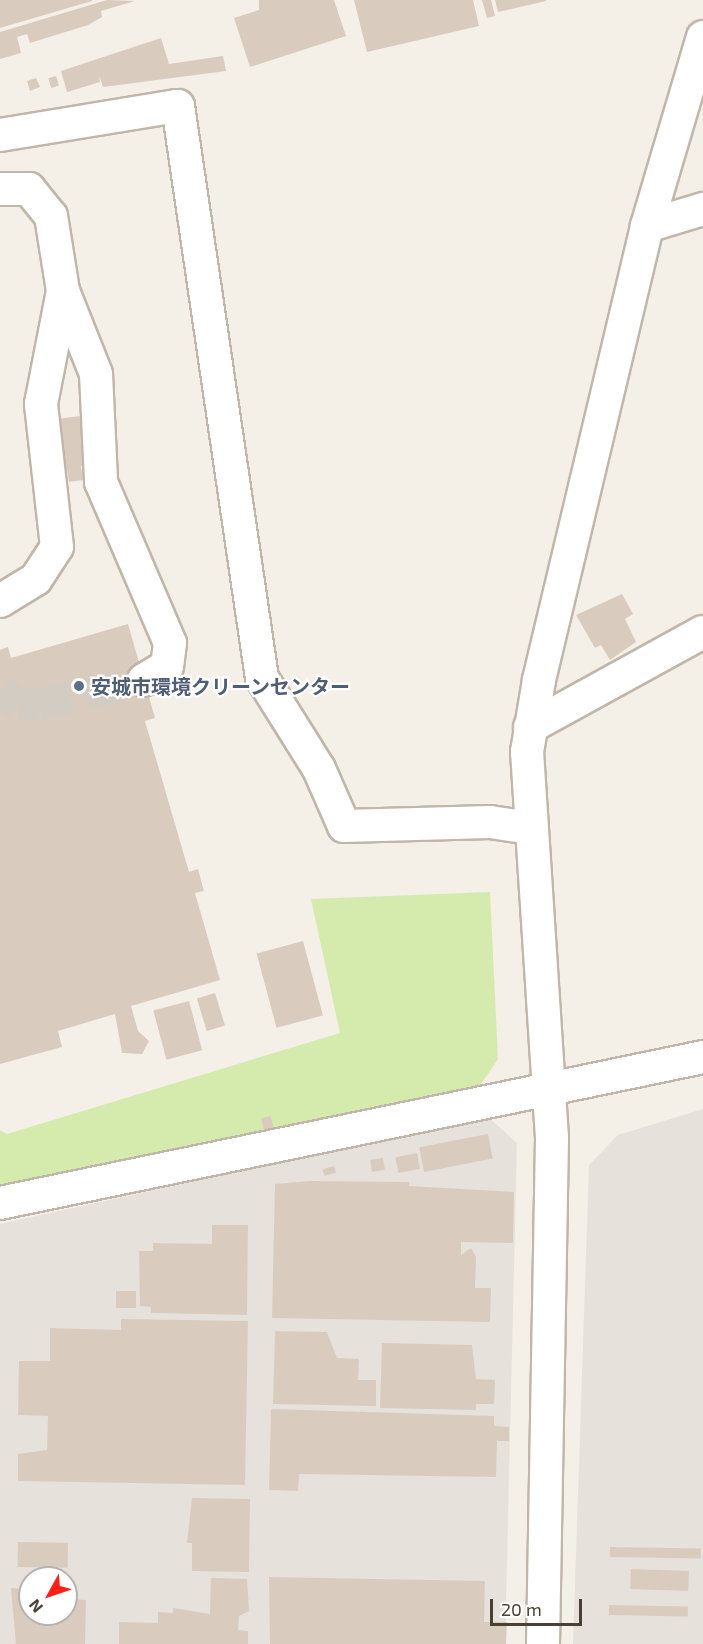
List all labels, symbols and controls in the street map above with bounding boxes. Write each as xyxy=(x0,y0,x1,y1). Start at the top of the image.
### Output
place label: 安城市環境クリーンセンター xyxy=(91,674,351,698)
marker: 安城市環境クリーンセンター xyxy=(72,679,86,693)
north arrow xyxy=(18,1566,78,1626)
scale bar xyxy=(493,1587,584,1625)
text: N xyxy=(24,1596,46,1617)
text: 20 m xyxy=(501,1598,542,1620)

